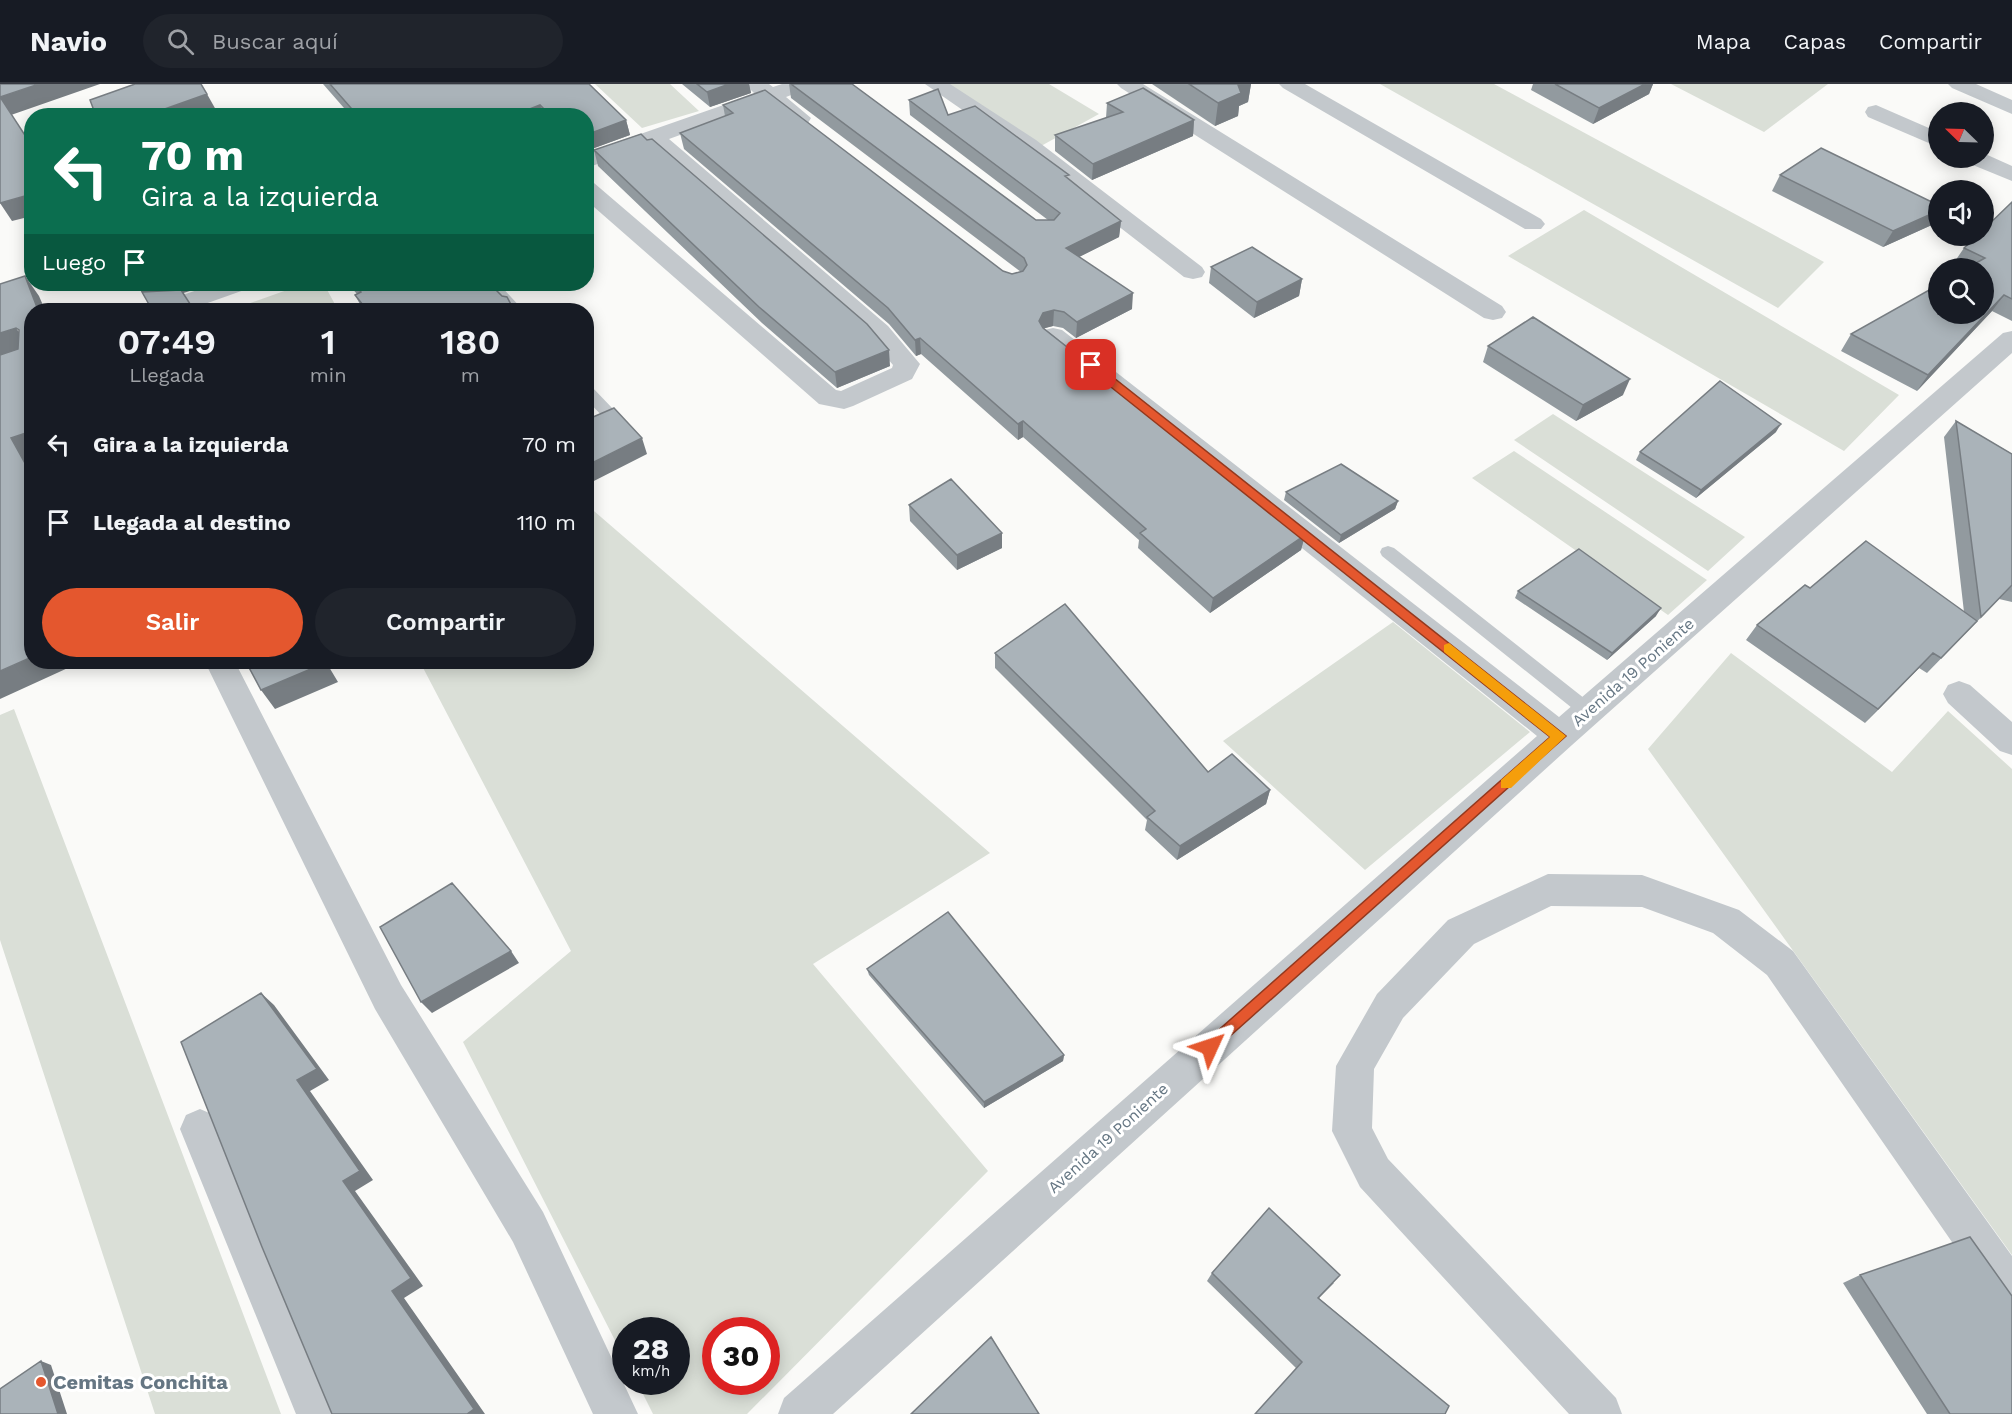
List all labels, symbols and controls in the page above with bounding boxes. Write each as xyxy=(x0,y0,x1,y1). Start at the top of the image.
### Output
search box xyxy=(143,14,563,68)
text: Navio xyxy=(30,25,107,58)
icon: search xyxy=(164,25,197,58)
text: Buscar aquí xyxy=(212,29,338,54)
text: Mapa xyxy=(1696,29,1751,54)
text: Capas xyxy=(1784,29,1846,54)
text: Compartir xyxy=(1879,29,1982,54)
north arrow xyxy=(1928,102,1994,168)
map controls xyxy=(1928,102,1994,324)
text: 70 m xyxy=(141,131,244,180)
icon: left xyxy=(42,132,120,210)
button: sound xyxy=(1928,180,1994,246)
text: Gira a la izquierda xyxy=(141,181,379,213)
icon: arrive xyxy=(118,246,151,279)
text: Luego xyxy=(42,250,106,275)
button: search xyxy=(1928,258,1994,324)
text: 07:49 xyxy=(118,321,216,363)
text: 1 xyxy=(321,321,336,363)
text: 180 xyxy=(440,321,500,363)
pin xyxy=(1065,339,1116,390)
icon: arrive xyxy=(1074,348,1107,381)
text: Llegada xyxy=(129,363,205,387)
text: min xyxy=(310,363,347,387)
text: m xyxy=(461,363,480,387)
icon: left xyxy=(42,428,75,461)
text: Gira a la izquierda xyxy=(93,432,289,457)
text: 70 m xyxy=(522,432,576,457)
icon: arrive xyxy=(42,506,75,539)
text: Llegada al destino xyxy=(93,510,291,535)
text: 110 m xyxy=(517,510,576,535)
button: Salir xyxy=(42,588,303,657)
button: Compartir xyxy=(315,588,576,657)
street label: Avenida 19 Poniente xyxy=(1568,614,1698,730)
position arrow xyxy=(1178,1015,1242,1079)
street label: Avenida 19 Poniente xyxy=(1044,1079,1172,1197)
speed limit sign: 30 xyxy=(702,1317,780,1395)
text: 28 xyxy=(633,1331,669,1366)
text: km/h xyxy=(632,1362,670,1380)
place label: Cemitas Conchita xyxy=(53,1370,228,1394)
marker: Cemitas Conchita xyxy=(34,1375,48,1389)

